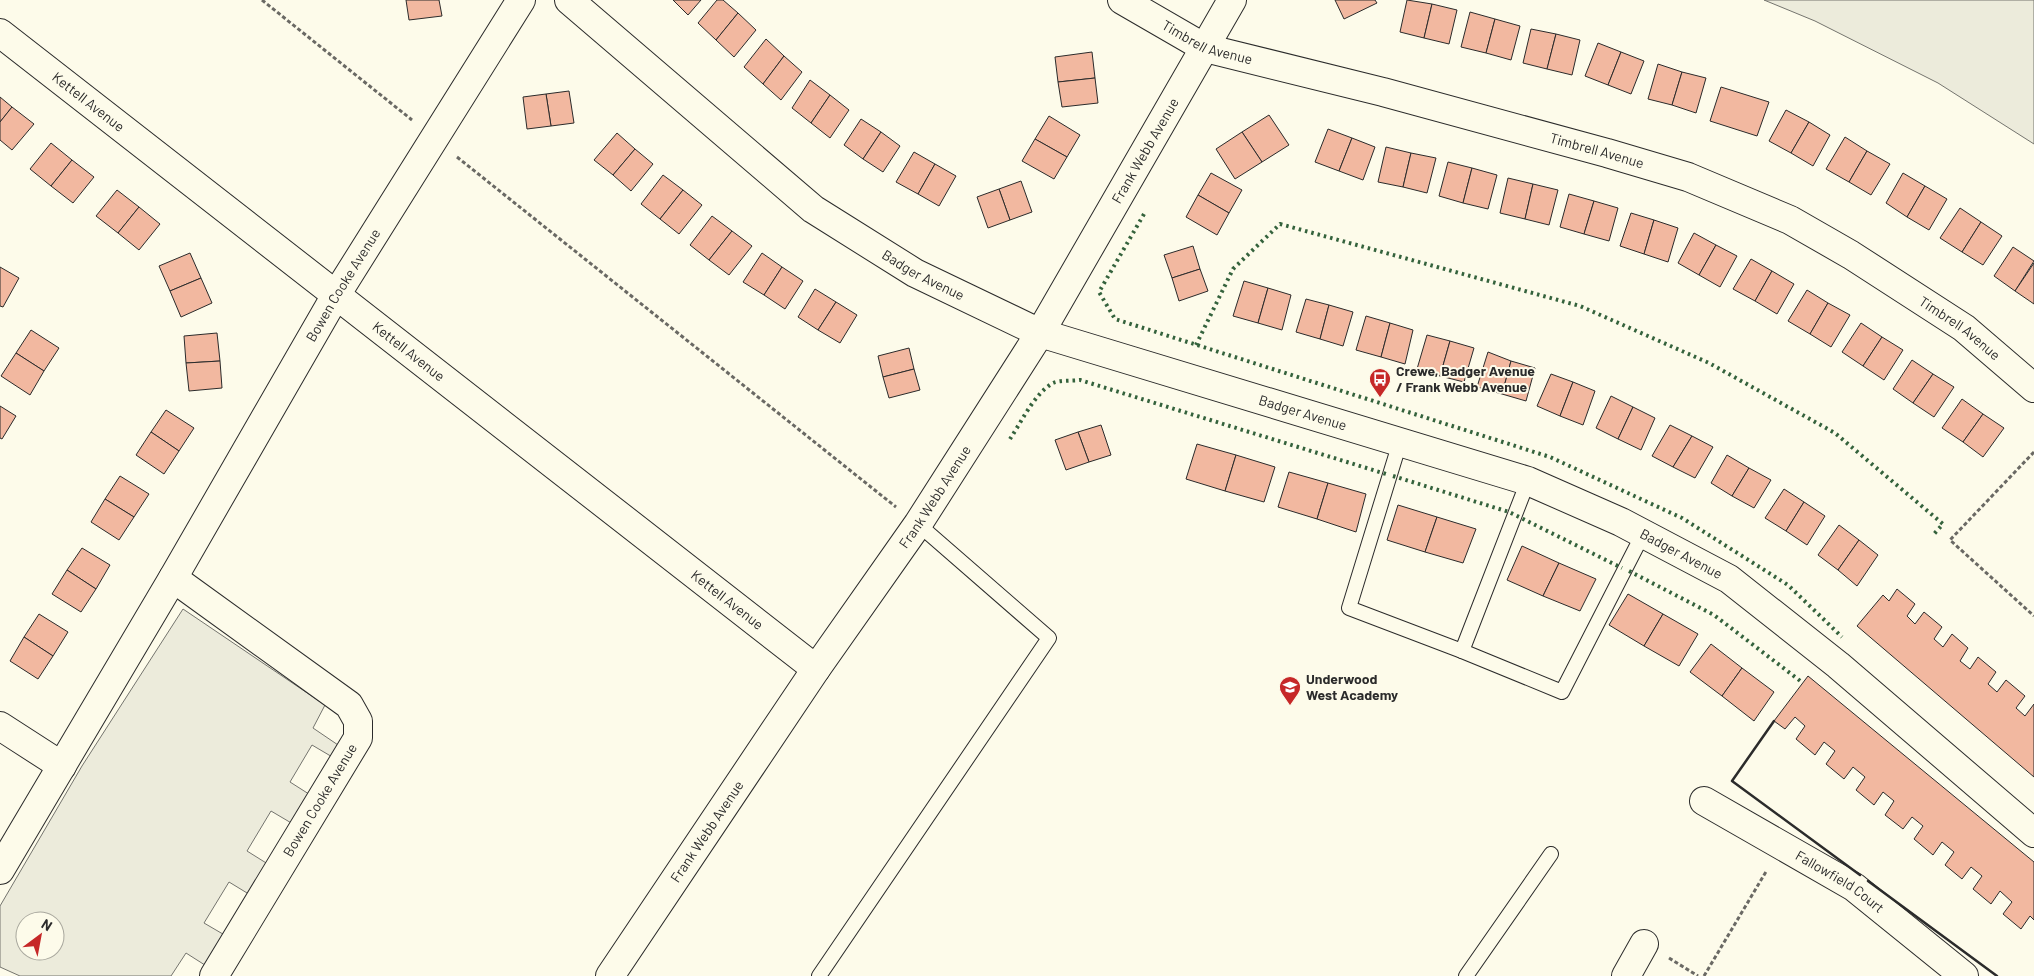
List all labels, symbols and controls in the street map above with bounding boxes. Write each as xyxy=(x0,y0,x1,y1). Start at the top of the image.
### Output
street label: Timbrell Avenue xyxy=(1159,16,1254,67)
street label: Kettell Avenue xyxy=(49,68,128,135)
street label: Frank Webb Avenue xyxy=(1108,95,1182,206)
street label: Timbrell Avenue xyxy=(1548,129,1646,171)
street label: Bowen Cooke Avenue xyxy=(302,225,383,345)
street label: Badger Avenue xyxy=(879,246,967,303)
street label: Timbrell Avenue xyxy=(1916,292,2004,363)
street label: Kettell Avenue xyxy=(369,318,448,384)
place label: Crewe, Badger Avenue / Frank Webb Avenue xyxy=(1396,362,1535,395)
bus stop icon: Crewe, Badger Avenue / Frank Webb Avenue xyxy=(1368,367,1392,398)
street label: Badger Avenue xyxy=(1257,391,1349,434)
street label: Frank Webb Avenue xyxy=(895,442,974,551)
street label: Badger Avenue xyxy=(1637,525,1726,582)
street label: Kettell Avenue xyxy=(688,566,767,633)
place label: Underwood West Academy xyxy=(1306,670,1398,703)
school or university icon: Underwood West Academy xyxy=(1278,675,1302,706)
street label: Bowen Cooke Avenue xyxy=(279,740,360,859)
street label: Frank Webb Avenue xyxy=(666,777,747,885)
street label: Fallowfield Court xyxy=(1793,846,1888,916)
north arrow xyxy=(15,911,65,961)
text: N xyxy=(39,915,56,934)

